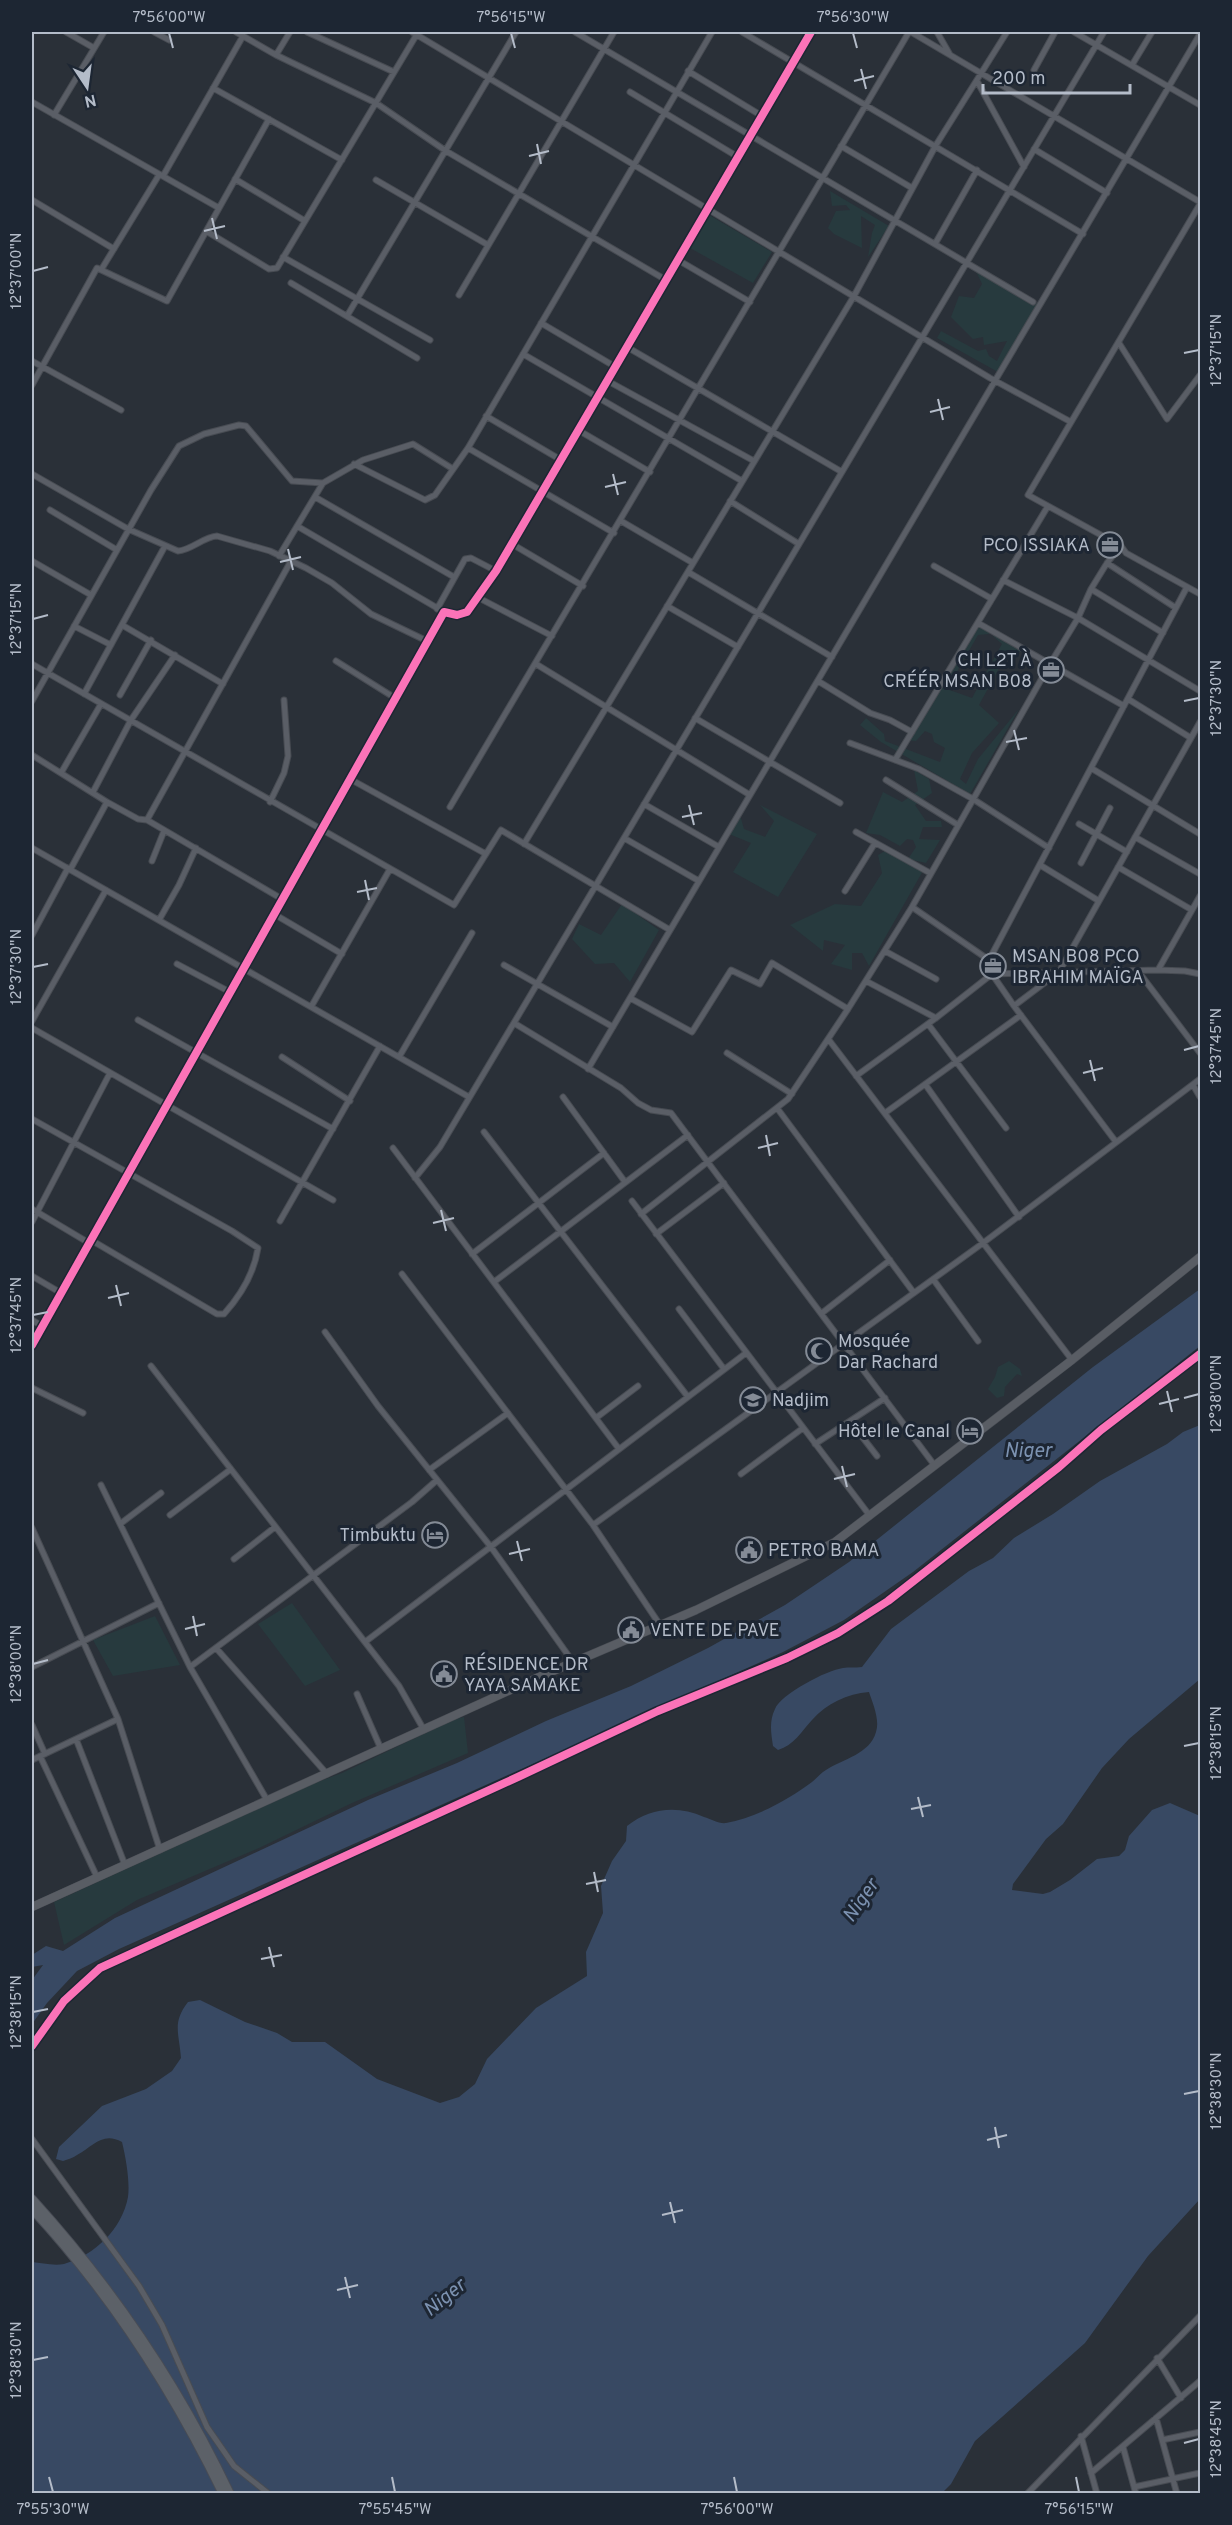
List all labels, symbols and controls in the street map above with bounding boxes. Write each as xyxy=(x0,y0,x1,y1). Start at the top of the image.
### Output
text: 7°56'00"W xyxy=(132,9,206,28)
text: 7°56'15"W xyxy=(477,9,546,28)
text: 7°56'30"W xyxy=(817,9,889,28)
north arrow xyxy=(57,57,117,117)
scale bar xyxy=(983,57,1130,95)
text: 200 m xyxy=(992,68,1045,91)
text: N xyxy=(82,89,98,111)
text: 12°37'00"N xyxy=(8,233,27,309)
text: 12°37'15"N xyxy=(1208,314,1227,386)
office icon: PCO ISSIAKA xyxy=(1095,530,1125,560)
place label: PCO ISSIAKA xyxy=(983,535,1090,558)
text: 12°37'15"N xyxy=(8,583,27,655)
place label: CH L2T À CRÉÉR MSAN B08 xyxy=(883,648,1032,694)
office icon: CH L2T À CRÉÉR MSAN B08 xyxy=(1036,655,1066,685)
text: 12°37'30"N xyxy=(1208,660,1227,736)
text: 12°37'30"N xyxy=(8,929,27,1005)
place label: MSAN B08 PCO IBRAHIM MAÏGA xyxy=(1012,946,1144,990)
office icon: MSAN B08 PCO IBRAHIM MAÏGA xyxy=(978,951,1008,981)
text: 12°37'45"N xyxy=(1208,1008,1227,1084)
text: 12°37'45"N xyxy=(8,1277,27,1353)
place label: Mosquée Dar Rachard xyxy=(838,1331,938,1375)
mosque icon: Mosquée Dar Rachard xyxy=(804,1336,834,1366)
text: 12°38'00"N xyxy=(1208,1355,1227,1433)
school or university icon: Nadjim xyxy=(738,1385,768,1415)
place label: Nadjim xyxy=(772,1390,829,1413)
hotel icon: Hôtel le Canal xyxy=(955,1416,985,1446)
place label: Hôtel le Canal xyxy=(838,1421,950,1444)
water label: Niger xyxy=(1004,1439,1053,1465)
hotel icon: Timbuktu xyxy=(420,1520,450,1550)
place label: Timbuktu xyxy=(340,1525,416,1548)
public building icon: PETRO BAMA xyxy=(734,1535,764,1565)
place label: PETRO BAMA xyxy=(768,1540,879,1563)
public building icon: VENTE DE PAVE xyxy=(616,1615,646,1645)
place label: VENTE DE PAVE xyxy=(650,1620,780,1643)
text: 12°38'00"N xyxy=(8,1625,27,1703)
place label: RÉSIDENCE DR YAYA SAMAKE xyxy=(464,1652,589,1698)
public building icon: RÉSIDENCE DR YAYA SAMAKE xyxy=(429,1659,459,1689)
text: 12°38'15"N xyxy=(1208,1706,1227,1780)
water label: Niger xyxy=(837,1873,887,1928)
text: 12°38'15"N xyxy=(8,1975,27,2049)
text: 12°38'30"N xyxy=(1208,2052,1227,2130)
water label: Niger xyxy=(419,2273,473,2324)
text: 12°38'30"N xyxy=(8,2321,27,2399)
text: 12°38'45"N xyxy=(1208,2400,1227,2478)
text: 7°55'30"W xyxy=(17,2501,89,2520)
text: 7°55'45"W xyxy=(358,2501,432,2520)
text: 7°56'00"W xyxy=(700,2501,774,2520)
text: 7°56'15"W xyxy=(1045,2501,1114,2520)

